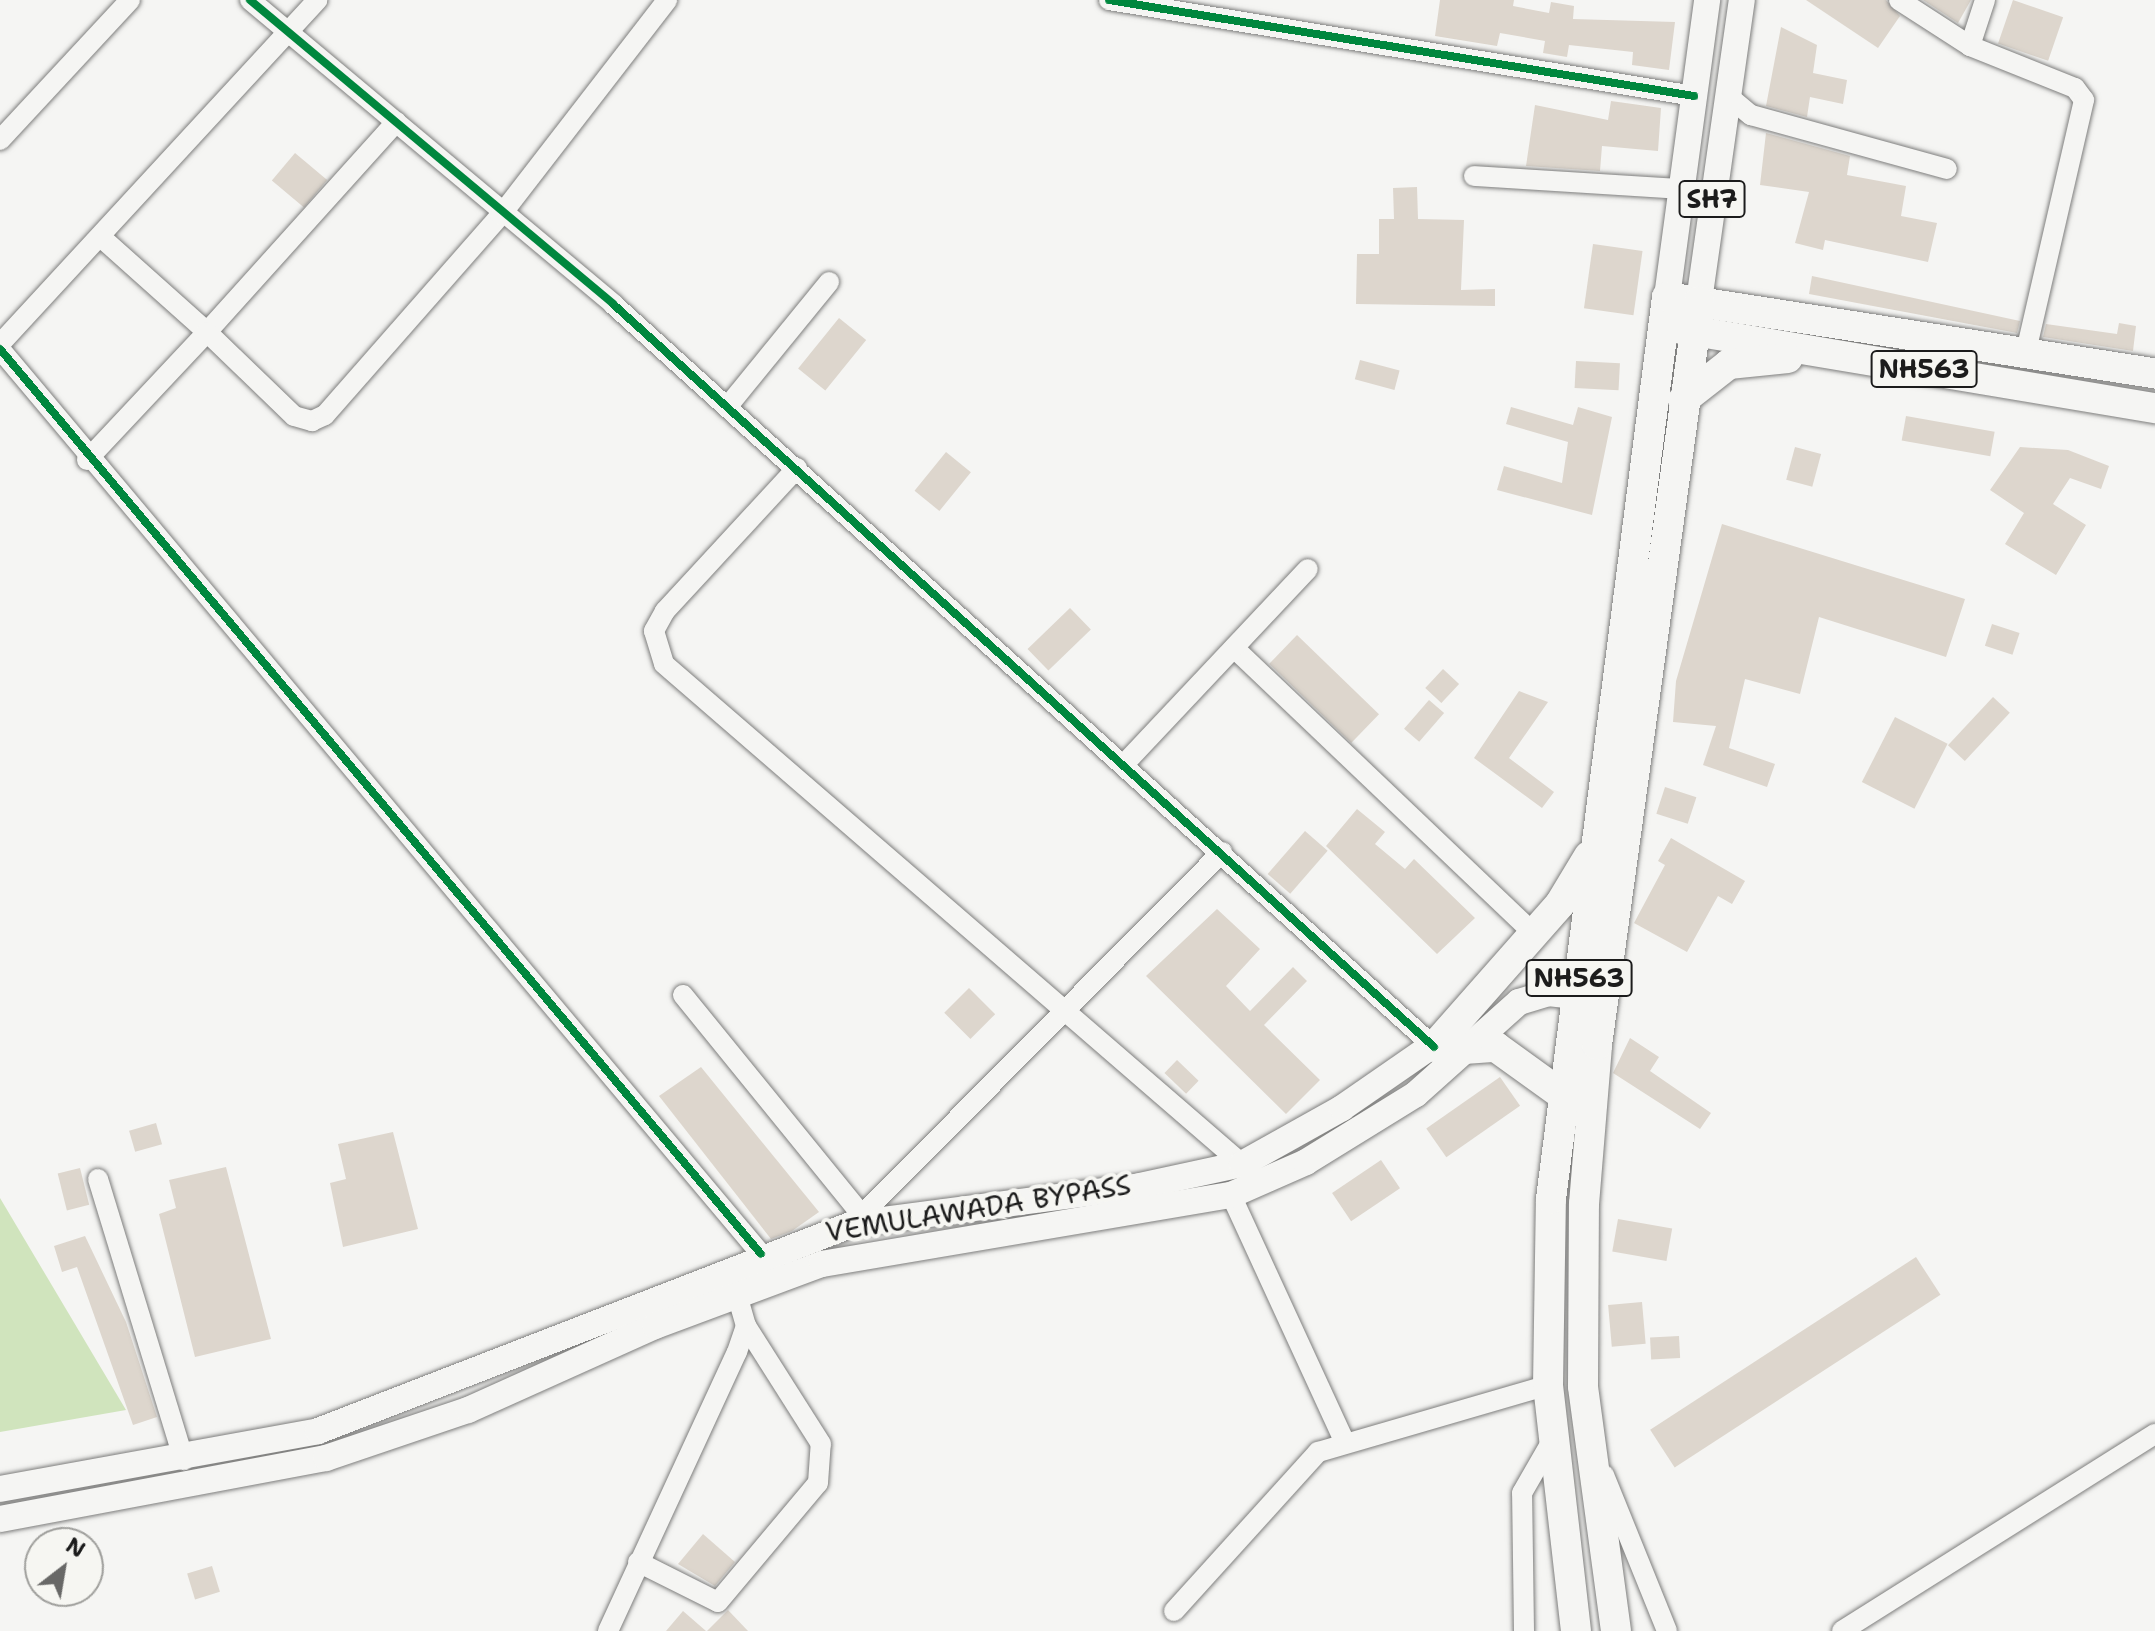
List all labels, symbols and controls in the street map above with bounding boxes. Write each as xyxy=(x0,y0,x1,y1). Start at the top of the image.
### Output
road number: SH7 xyxy=(1678,177,1746,221)
road number: NH563 xyxy=(1870,347,1978,391)
road number: NH563 xyxy=(1525,956,1633,1000)
street label: VEMULAWADA BYPASS xyxy=(823,1167,1133,1249)
north arrow xyxy=(24,1527,104,1607)
text: N xyxy=(61,1531,91,1565)

